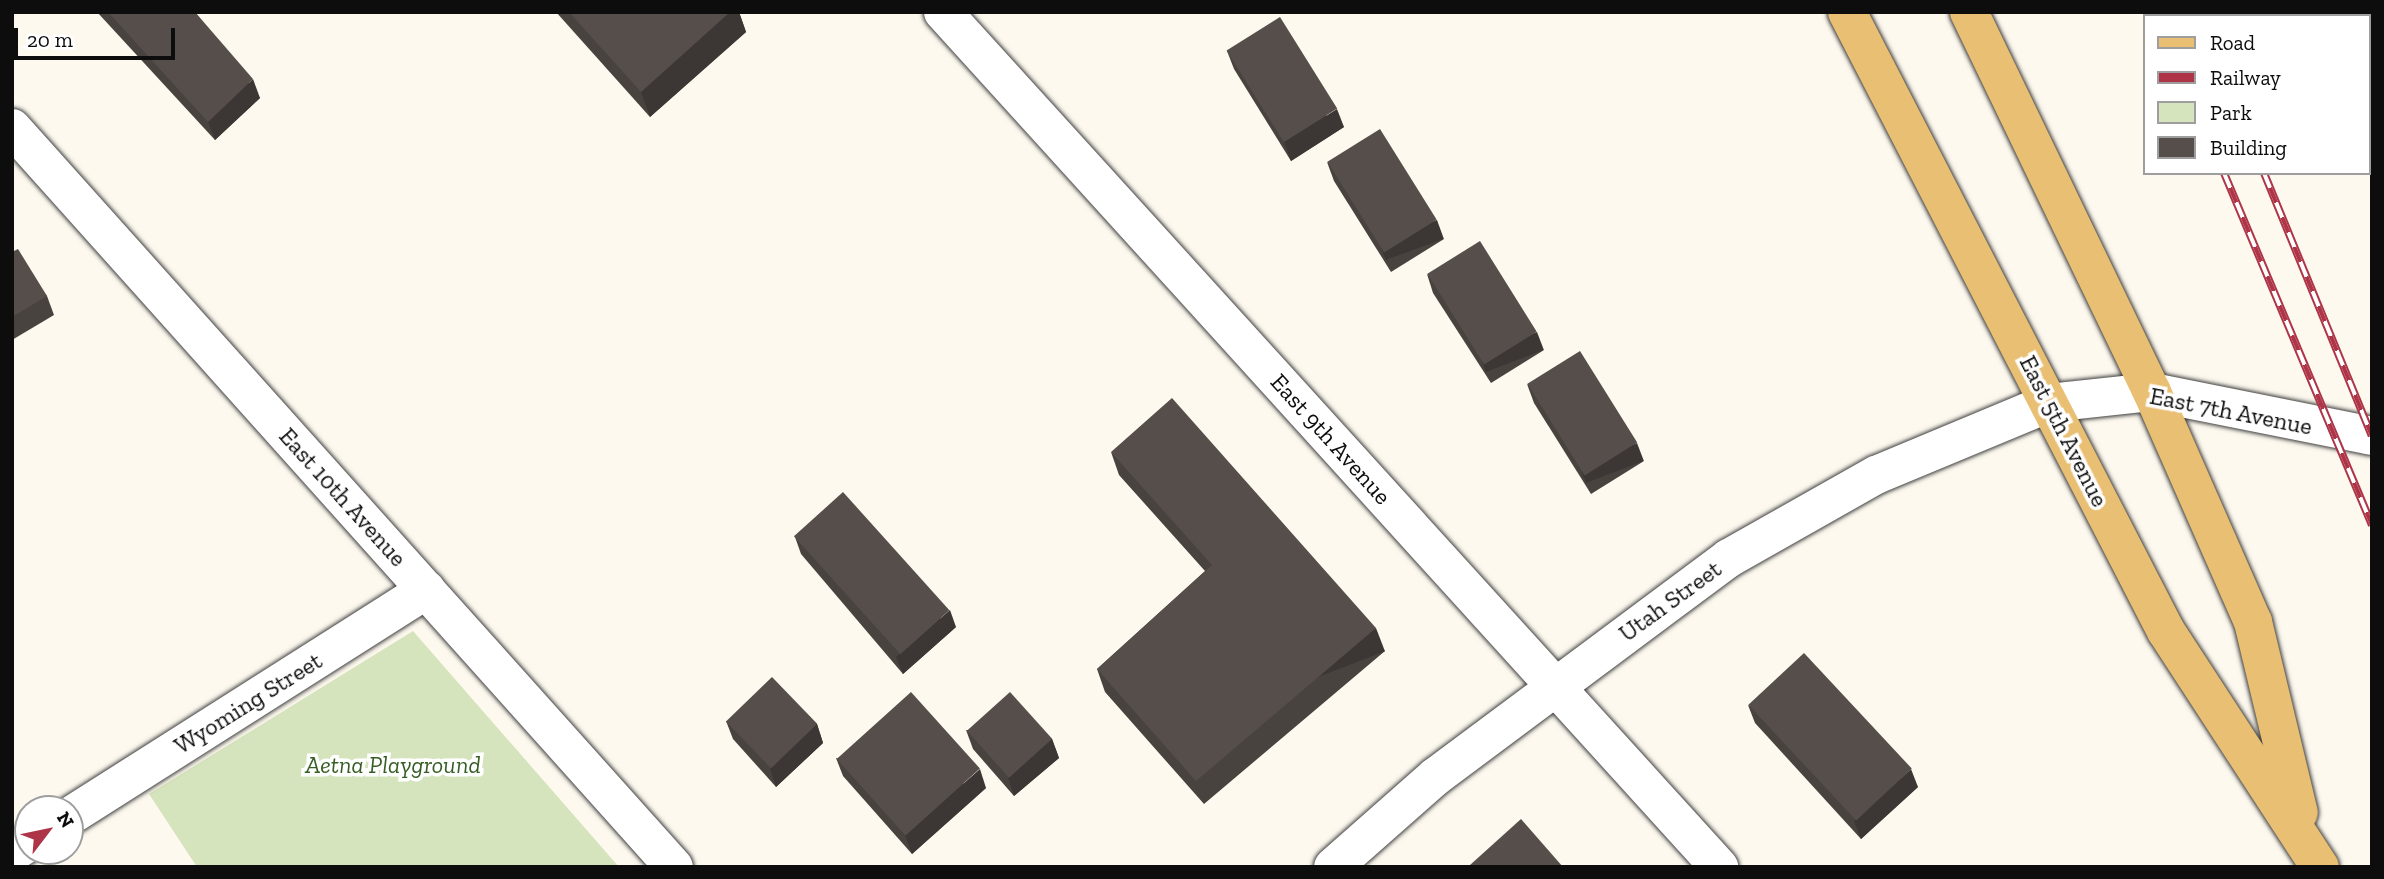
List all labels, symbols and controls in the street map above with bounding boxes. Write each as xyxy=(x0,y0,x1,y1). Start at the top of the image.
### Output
scale bar xyxy=(18,14,178,58)
legend xyxy=(2142,14,2370,175)
text: 20 m xyxy=(27,27,73,52)
text: Road xyxy=(2210,30,2255,55)
text: Railway xyxy=(2210,65,2281,90)
text: Park xyxy=(2210,100,2252,125)
text: Building xyxy=(2210,135,2287,160)
street label: East 5th Avenue xyxy=(2013,350,2115,512)
street label: East 9th Avenue xyxy=(1264,367,1398,511)
street label: East 7th Avenue xyxy=(2147,381,2315,441)
street label: East 10th Avenue xyxy=(273,421,413,573)
street label: Utah Street xyxy=(1613,554,1727,648)
street label: Wyoming Street xyxy=(169,646,327,760)
park label: Aetna Playground xyxy=(305,751,481,779)
north arrow xyxy=(14,795,84,865)
text: N xyxy=(52,807,79,832)

